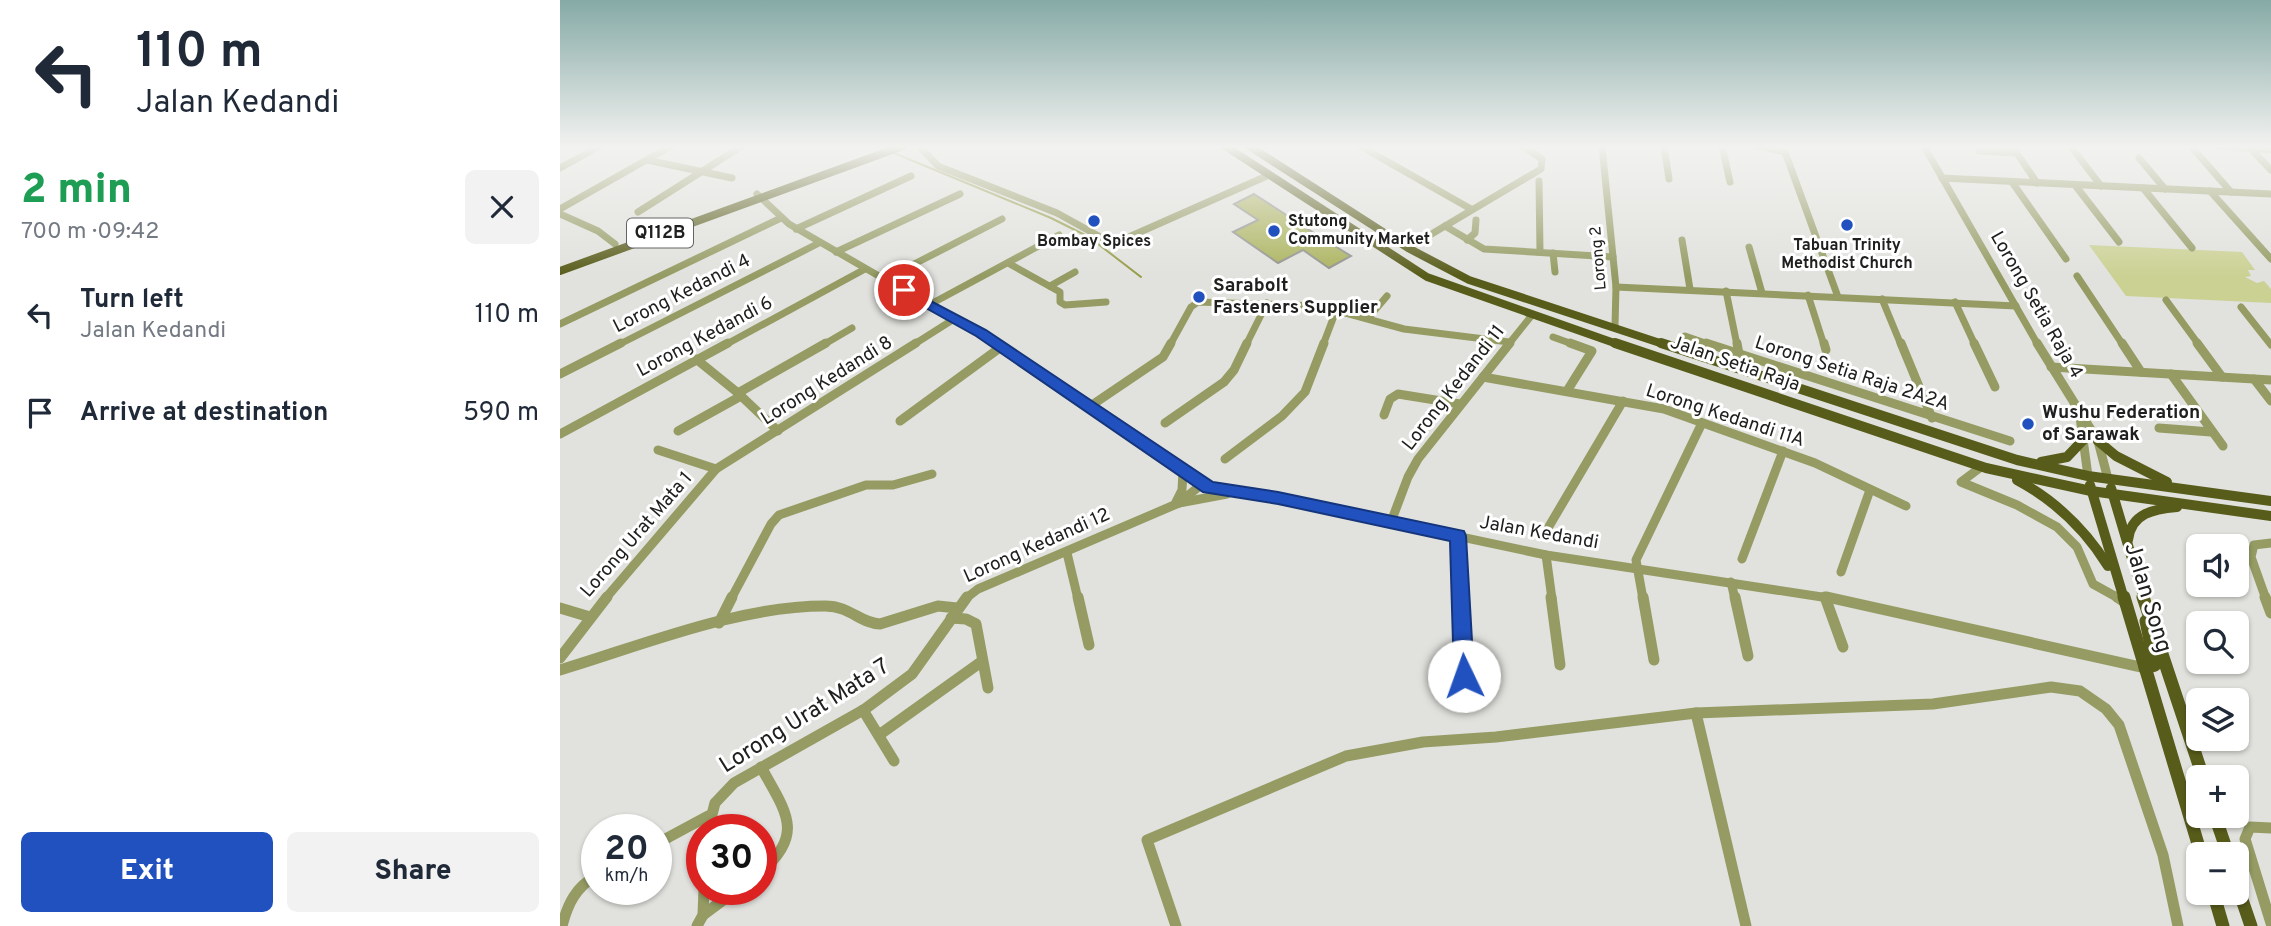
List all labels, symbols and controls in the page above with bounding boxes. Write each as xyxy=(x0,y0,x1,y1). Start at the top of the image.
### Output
text: 110 m xyxy=(136,23,263,85)
icon: left xyxy=(21,28,112,119)
text: Jalan Kedandi xyxy=(136,84,339,124)
text: 2 min xyxy=(21,165,132,218)
button: close xyxy=(465,170,539,244)
place label: Stutong Community Market xyxy=(1288,212,1430,250)
marker: Bombay Spices xyxy=(1086,213,1102,229)
marker: Tabuan Trinity Methodist Church xyxy=(1839,217,1855,233)
text: 700 m · 09:42 xyxy=(21,218,159,247)
road number: Q112B xyxy=(627,218,693,247)
marker: Stutong Community Market xyxy=(1266,223,1282,239)
street label: Lorong 2 xyxy=(1586,225,1612,291)
street label: Lorong Setia Raja 4 xyxy=(1984,227,2088,383)
place label: Bombay Spices xyxy=(1037,232,1151,252)
place label: Tabuan Trinity Methodist Church xyxy=(1781,236,1913,274)
street label: Lorong Kedandi 4 xyxy=(609,249,755,339)
pin xyxy=(874,260,934,320)
icon: arrive xyxy=(885,271,923,309)
place label: Sarabolt Fasteners Supplier xyxy=(1213,274,1378,320)
text: Turn left xyxy=(80,284,184,317)
marker: Sarabolt Fasteners Supplier xyxy=(1191,289,1207,305)
street label: Lorong Kedandi 6 xyxy=(633,291,777,383)
icon: left xyxy=(21,296,59,334)
text: 110 m xyxy=(475,299,539,332)
text: Jalan Kedandi xyxy=(80,317,226,346)
street label: Lorong Kedandi 11 xyxy=(1397,320,1511,456)
street label: Lorong Kedandi 8 xyxy=(757,331,897,431)
street label: Jalan Setia Raja xyxy=(1667,331,1803,397)
street label: Lorong Setia Raja 2A2A xyxy=(1752,331,1952,417)
street label: Lorong Kedandi 11A xyxy=(1642,379,1808,453)
icon: arrive xyxy=(21,394,59,432)
text: Arrive at destination xyxy=(80,397,328,430)
text: 590 m xyxy=(463,397,539,430)
place label: Wushu Federation of Sarawak xyxy=(2042,401,2200,447)
marker: Wushu Federation of Sarawak xyxy=(2020,416,2036,432)
street label: Lorong Urat Mata 1 xyxy=(576,467,698,603)
street label: Lorong Kedandi 12 xyxy=(960,503,1114,589)
street label: Jalan Kedandi xyxy=(1477,511,1601,555)
map controls xyxy=(2186,534,2249,905)
button: sound xyxy=(2186,534,2249,597)
street label: Jalan Song xyxy=(2117,539,2177,657)
button: search xyxy=(2186,611,2249,674)
position arrow xyxy=(1427,639,1501,713)
street label: Lorong Urat Mata 7 xyxy=(715,653,895,781)
button: layers xyxy=(2186,688,2249,751)
button: + xyxy=(2186,765,2249,828)
speed limit sign: 30 xyxy=(686,814,777,905)
text: 20 xyxy=(604,828,649,872)
button: Exit xyxy=(21,832,273,912)
button: Share xyxy=(287,832,539,912)
button: − xyxy=(2186,842,2249,905)
text: km/h xyxy=(605,865,648,888)

